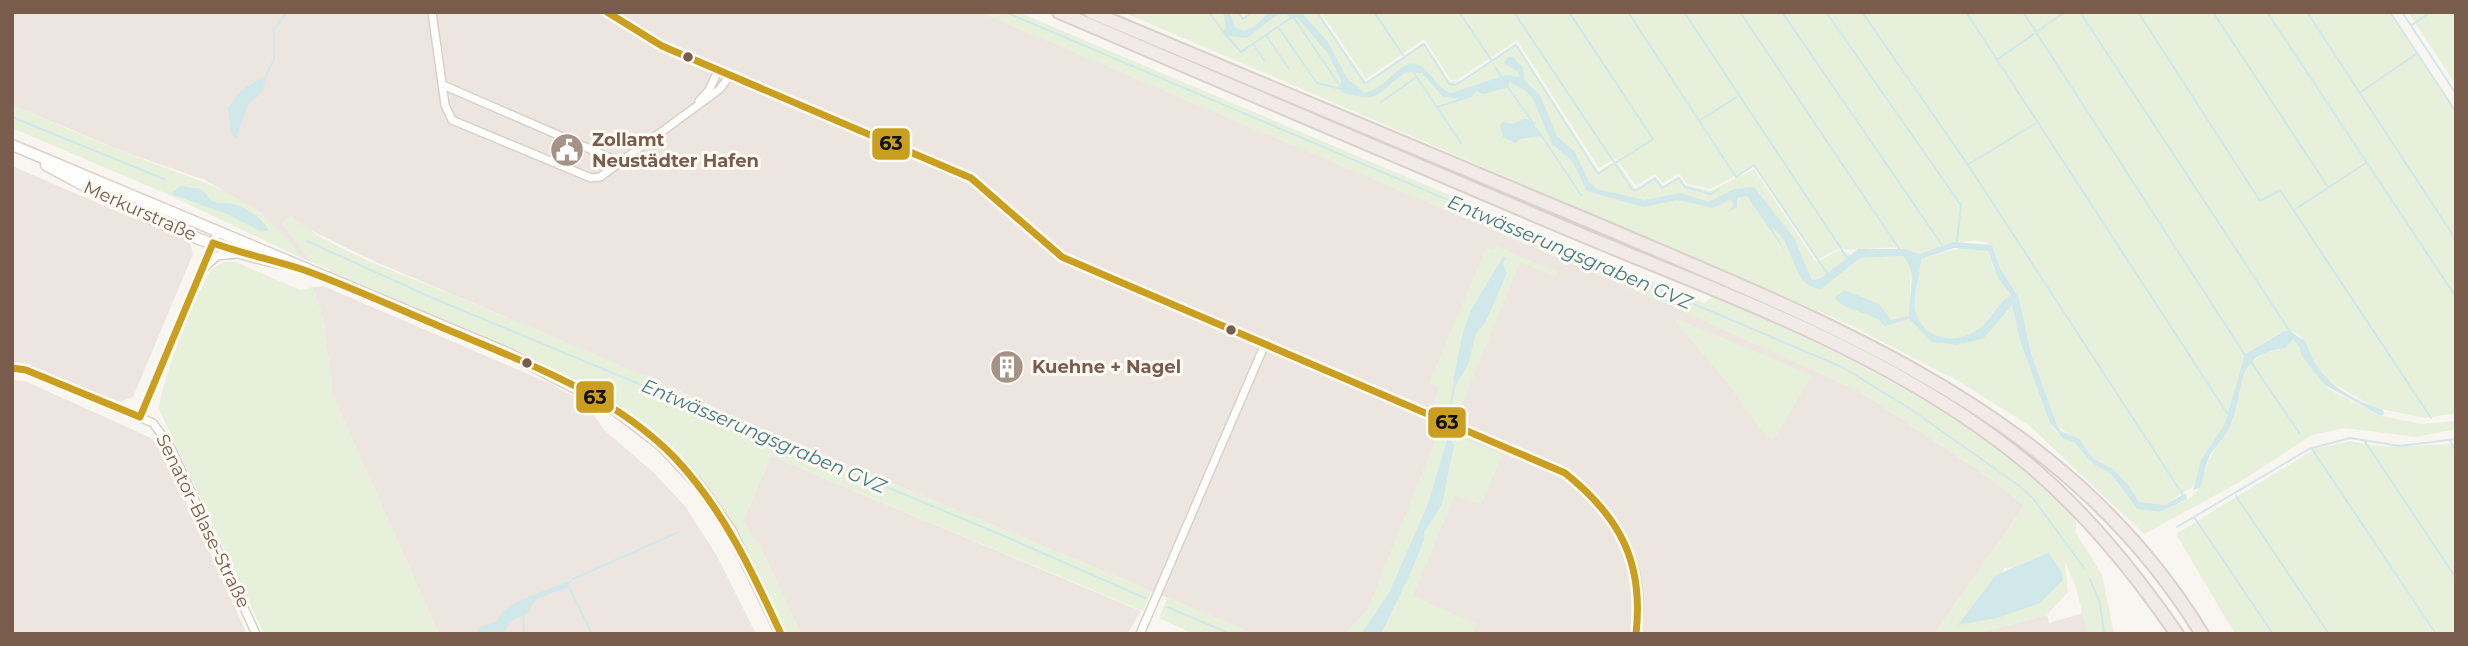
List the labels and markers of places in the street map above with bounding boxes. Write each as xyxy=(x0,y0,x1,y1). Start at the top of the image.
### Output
unlabelled marker xyxy=(681,50,695,64)
place label: Zollamt Neustädter Hafen xyxy=(592,129,759,172)
public building icon: Zollamt Neustädter Hafen xyxy=(548,131,586,169)
unlabelled marker xyxy=(1224,323,1238,337)
building icon: Kuehne + Nagel xyxy=(988,348,1026,386)
unlabelled marker xyxy=(520,356,534,370)
place label: Kuehne + Nagel xyxy=(1032,356,1181,378)

